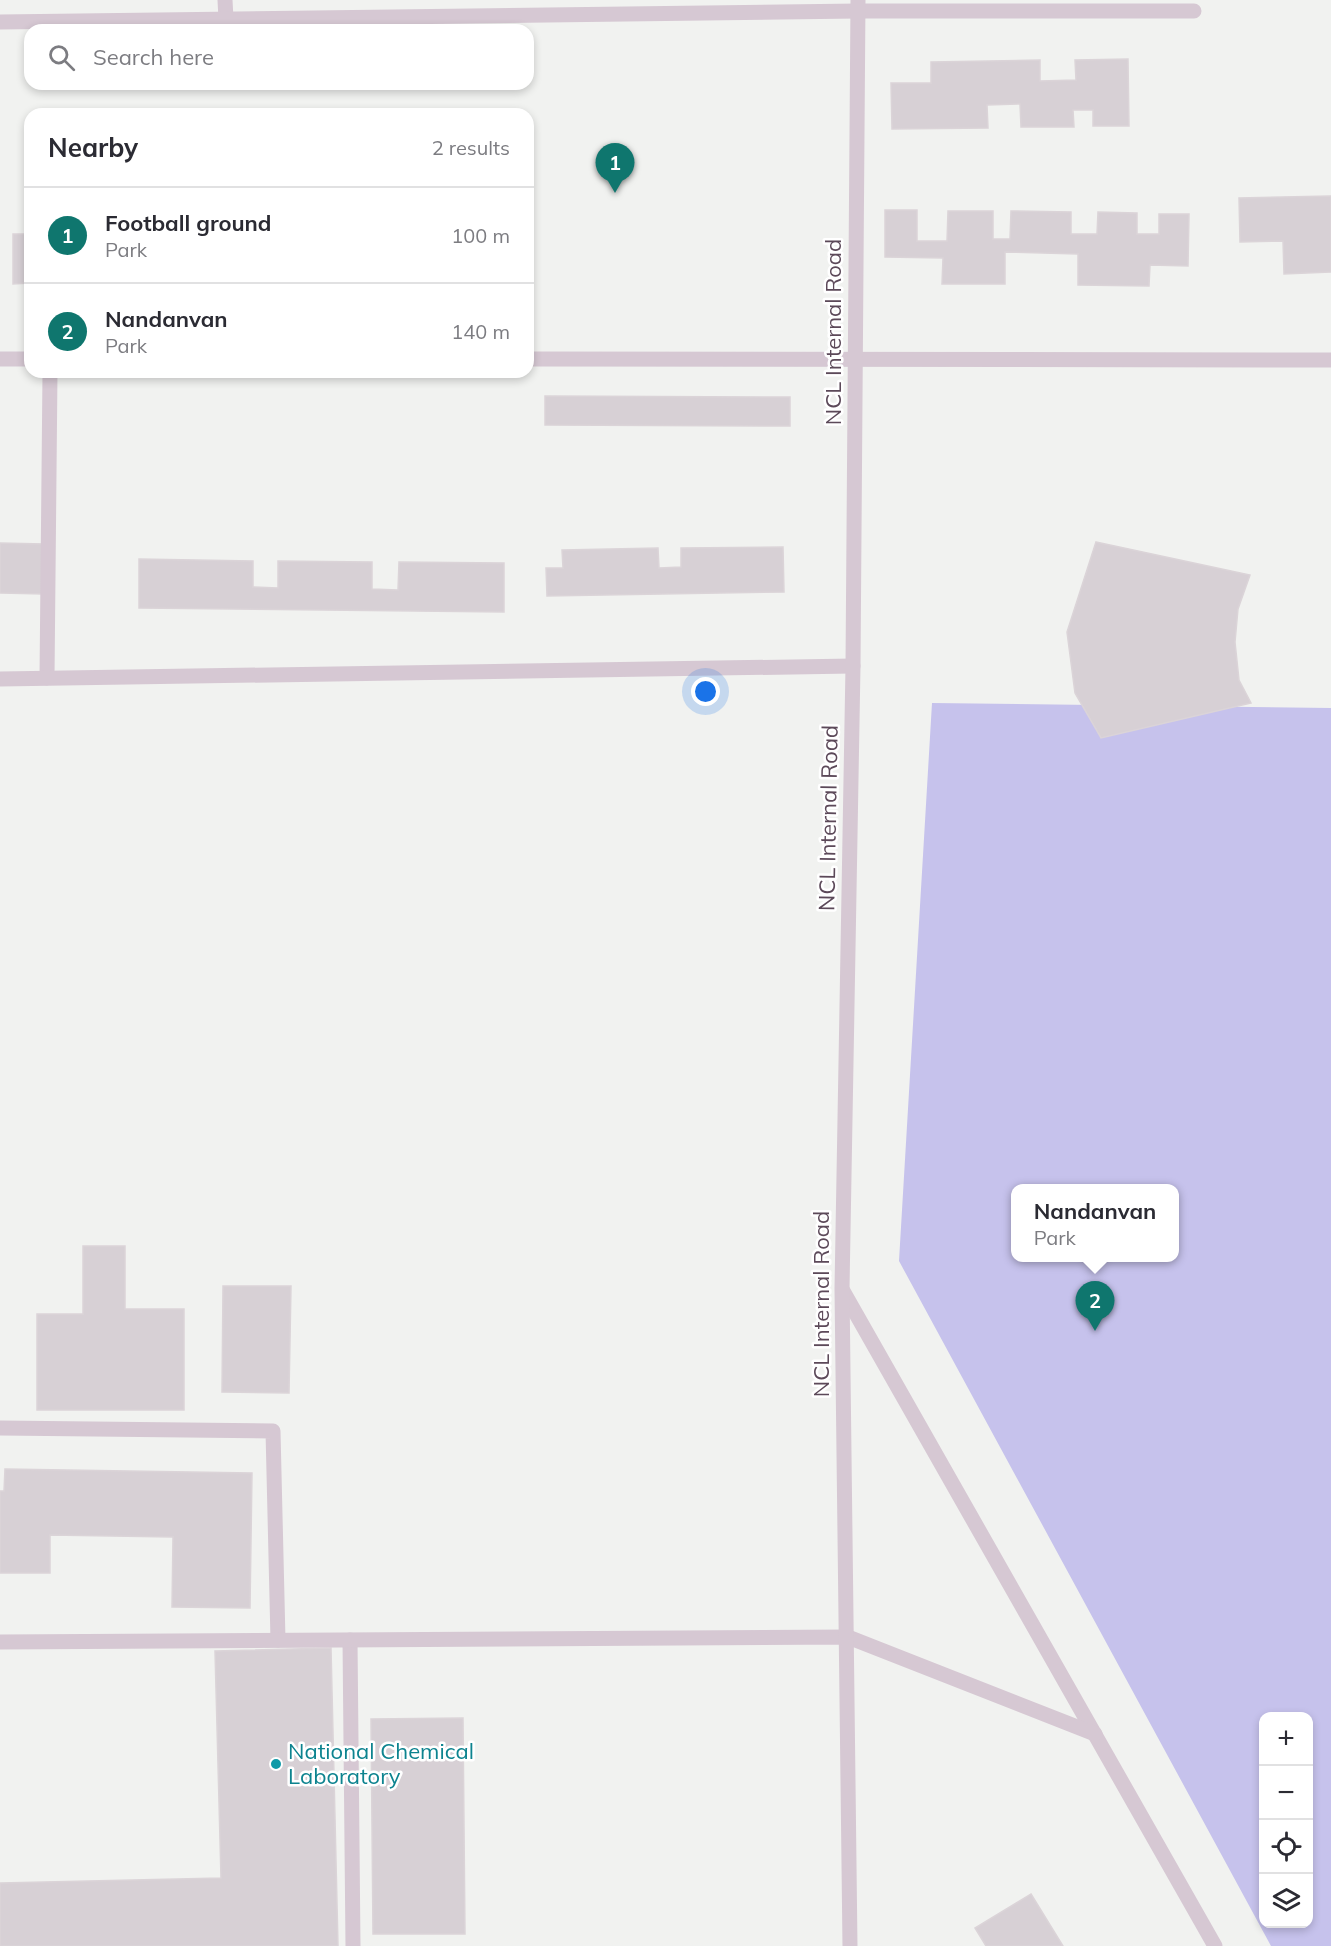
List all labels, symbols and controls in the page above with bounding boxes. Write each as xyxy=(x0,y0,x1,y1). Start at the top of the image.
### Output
search box xyxy=(24,24,534,90)
icon: search xyxy=(45,41,78,74)
text: Search here xyxy=(93,43,214,71)
text: Nearby xyxy=(48,131,138,164)
text: 2 results xyxy=(432,135,510,160)
pin: 1 xyxy=(596,144,634,193)
text: Football ground xyxy=(105,209,271,237)
text: 1 xyxy=(62,223,74,248)
text: 100 m xyxy=(451,223,510,248)
text: Park xyxy=(105,237,147,262)
street label: NCL Internal Road xyxy=(819,239,847,425)
text: Nandanvan xyxy=(105,305,228,333)
text: 2 xyxy=(62,319,74,344)
text: 140 m xyxy=(451,319,510,344)
text: Park xyxy=(105,333,147,358)
your location xyxy=(691,677,720,706)
street label: NCL Internal Road xyxy=(812,725,844,911)
popup xyxy=(1011,1184,1179,1262)
text: Nandanvan xyxy=(1034,1197,1156,1225)
street label: NCL Internal Road xyxy=(807,1211,835,1397)
text: Park xyxy=(1034,1225,1076,1250)
pin: 2 xyxy=(1076,1282,1114,1331)
map controls xyxy=(1259,1712,1313,1928)
button: + xyxy=(1259,1712,1313,1766)
place label: National Chemical Laboratory xyxy=(288,1737,474,1790)
marker: National Chemical Laboratory xyxy=(269,1757,283,1771)
button: − xyxy=(1259,1766,1313,1820)
button: locate xyxy=(1259,1820,1313,1874)
button: layers xyxy=(1259,1874,1313,1928)

